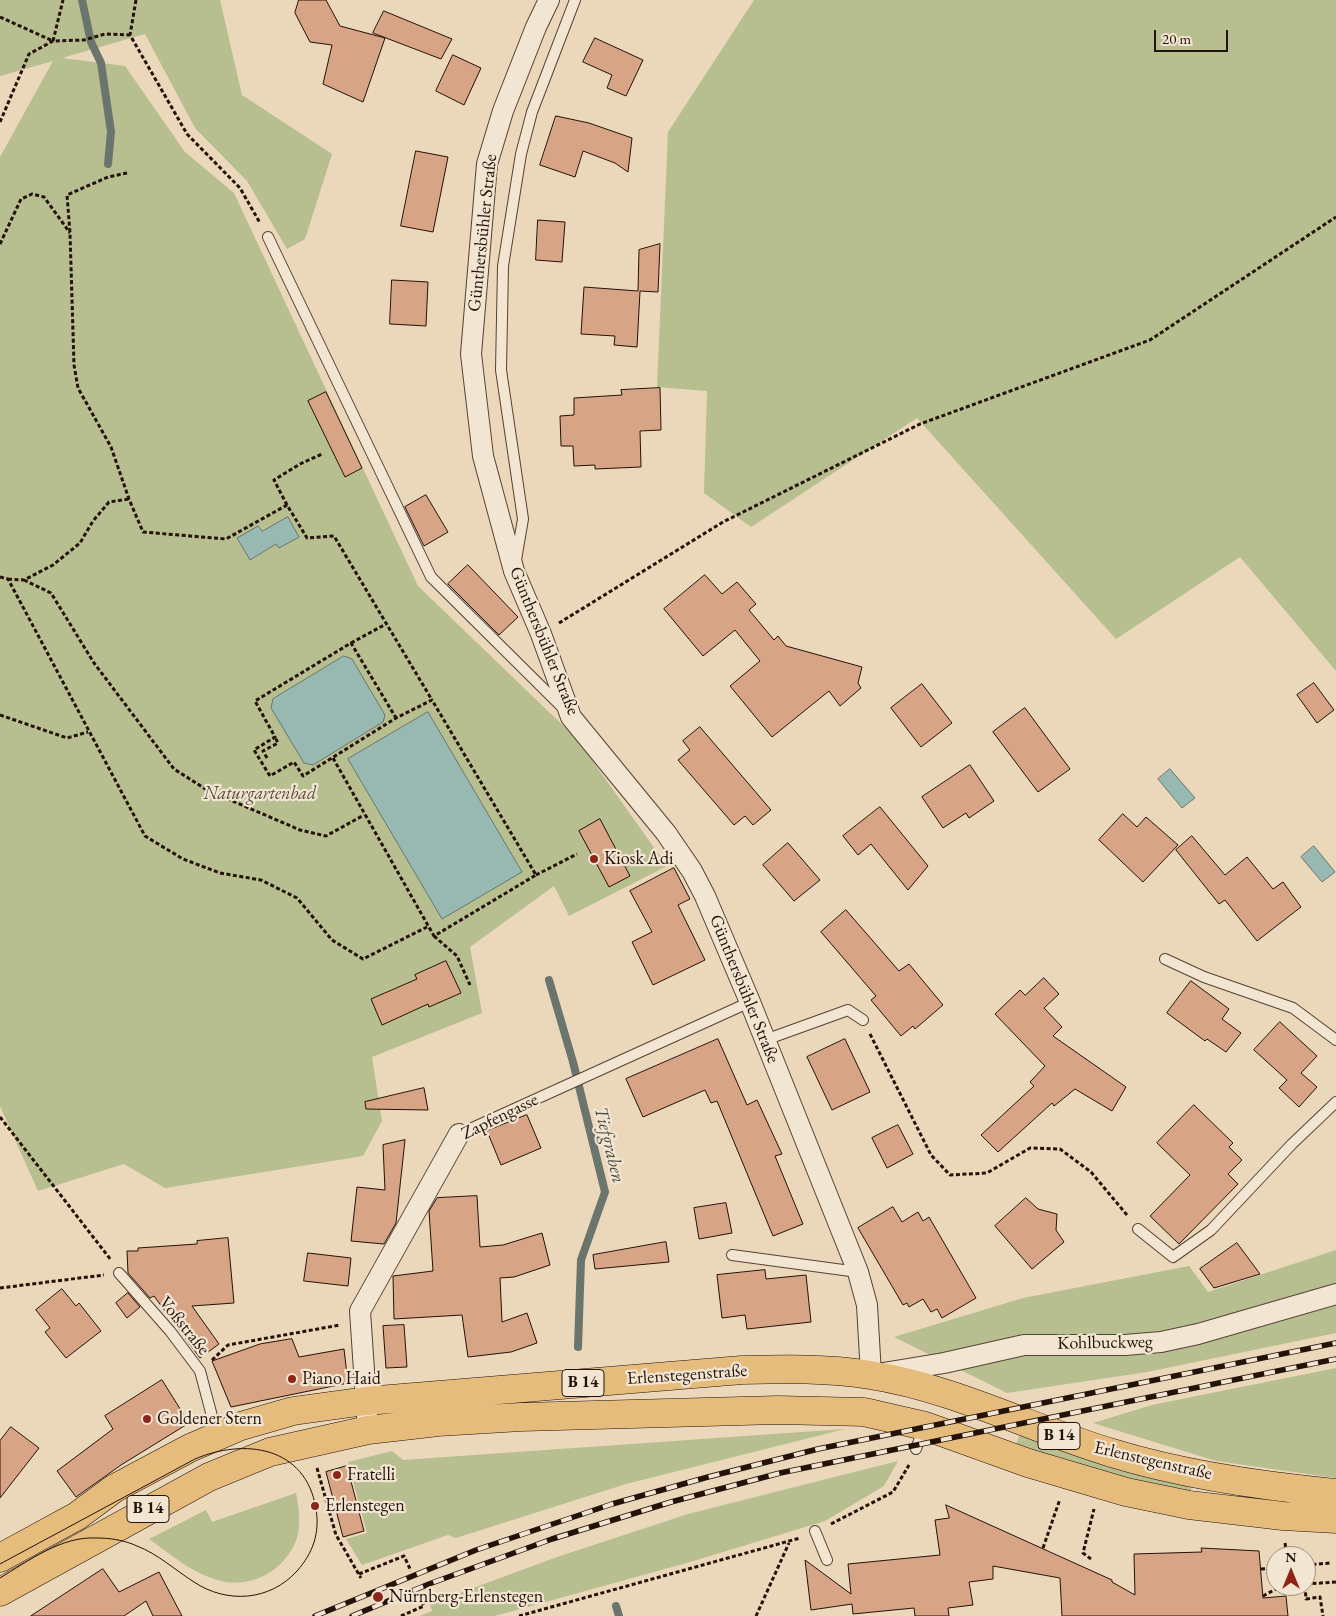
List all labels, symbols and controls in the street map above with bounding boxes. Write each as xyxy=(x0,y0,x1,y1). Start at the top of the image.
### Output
scale bar xyxy=(1156,20,1230,52)
text: 20 m xyxy=(1162,29,1191,48)
street label: Günthersbühler Straße xyxy=(464,153,502,313)
street label: Günthersbühler Straße xyxy=(504,564,584,718)
park label: Naturgartenbad xyxy=(204,783,316,805)
place label: Kiosk Adi xyxy=(604,848,673,870)
marker: Kiosk Adi xyxy=(588,853,600,865)
street label: Günthersbühler Straße xyxy=(704,912,784,1066)
street label: Zapfengasse xyxy=(458,1089,542,1145)
water label: Tiefgraben xyxy=(589,1104,629,1186)
street label: Voßstraße xyxy=(154,1292,214,1360)
street label: Kohlbuckweg xyxy=(1057,1331,1153,1355)
street label: Erlenstegenstraße xyxy=(626,1360,748,1390)
place label: Piano Haid xyxy=(302,1368,381,1390)
road number: B 14 xyxy=(562,1370,604,1396)
marker: Piano Haid xyxy=(286,1373,298,1385)
place label: Goldener Stern xyxy=(157,1408,262,1430)
marker: Goldener Stern xyxy=(141,1413,153,1425)
road number: B 14 xyxy=(1038,1422,1080,1450)
street label: Erlenstegenstraße xyxy=(1092,1437,1214,1485)
place label: Fratelli xyxy=(347,1464,395,1486)
marker: Fratelli xyxy=(331,1469,343,1481)
place label: Erlenstegen xyxy=(325,1495,405,1517)
road number: B 14 xyxy=(127,1496,169,1522)
marker: Erlenstegen xyxy=(309,1500,321,1512)
north arrow xyxy=(1266,1546,1316,1596)
text: N xyxy=(1285,1548,1297,1566)
place label: Nürnberg-Erlenstegen xyxy=(389,1586,543,1608)
marker: Nürnberg-Erlenstegen xyxy=(371,1590,385,1604)

